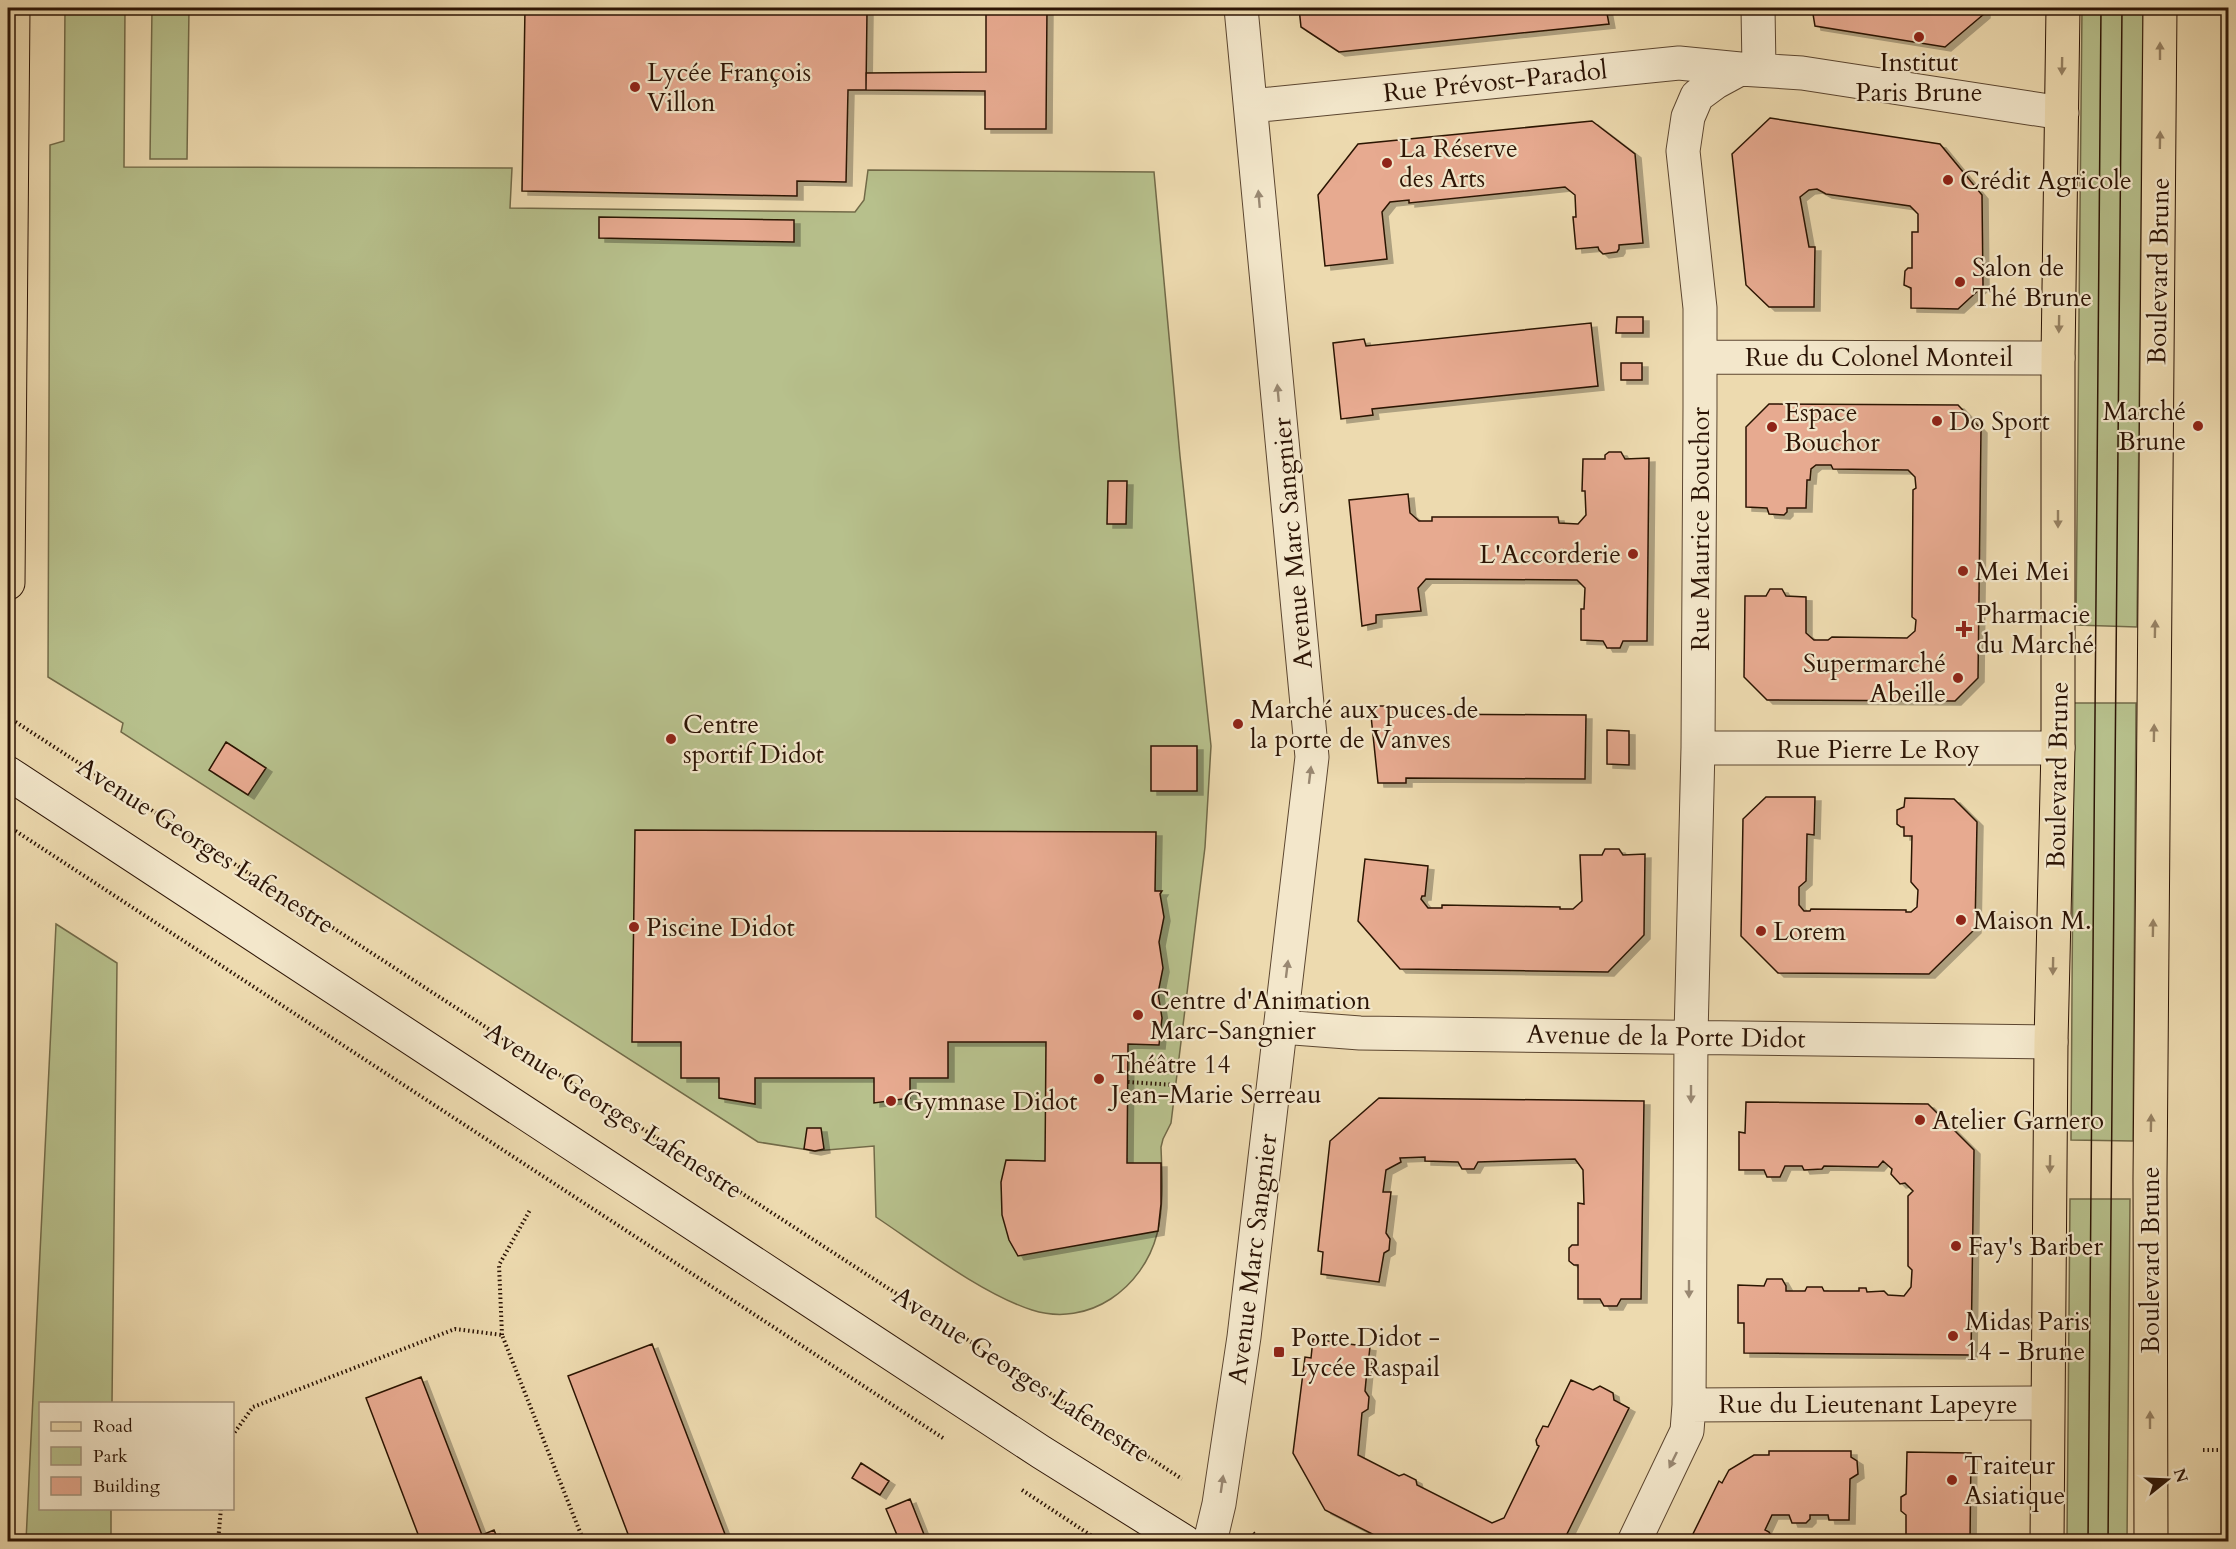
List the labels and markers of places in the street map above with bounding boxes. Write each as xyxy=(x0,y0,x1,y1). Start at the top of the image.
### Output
marker: Institut Paris Brune xyxy=(1912,30,1926,44)
place label: Institut Paris Brune xyxy=(1855,45,1983,110)
place label: Lycée François Villon xyxy=(647,55,811,120)
marker: Lycée François Villon xyxy=(628,80,642,94)
place label: La Réserve des Arts xyxy=(1399,131,1518,196)
marker: La Réserve des Arts xyxy=(1380,156,1394,170)
place label: Crédit Agricole xyxy=(1960,163,2132,198)
marker: Crédit Agricole xyxy=(1941,173,1955,187)
place label: Salon de Thé Brune xyxy=(1972,250,2092,315)
marker: Salon de Thé Brune xyxy=(1953,275,1967,289)
place label: Marché Brune xyxy=(2103,394,2186,459)
place label: Espace Bouchor xyxy=(1784,395,1880,460)
place label: Do Sport xyxy=(1949,404,2050,439)
marker: Do Sport xyxy=(1930,414,1944,428)
marker: Marché Brune xyxy=(2191,419,2205,433)
marker: Espace Bouchor xyxy=(1765,420,1779,434)
place label: L'Accorderie xyxy=(1479,537,1621,572)
marker: L'Accorderie xyxy=(1626,547,1640,561)
place label: Mei Mei xyxy=(1975,554,2069,589)
marker: Mei Mei xyxy=(1956,564,1970,578)
place label: Pharmacie du Marché xyxy=(1976,597,2094,662)
marker: Pharmacie du Marché xyxy=(1957,622,1971,636)
place label: Supermarché Abeille xyxy=(1803,646,1946,711)
marker: Supermarché Abeille xyxy=(1951,671,1965,685)
place label: Marché aux puces de la porte de Vanves xyxy=(1250,692,1479,757)
place label: Centre sportif Didot xyxy=(683,707,824,772)
marker: Marché aux puces de la porte de Vanves xyxy=(1231,717,1245,731)
marker: Centre sportif Didot xyxy=(664,732,678,746)
place label: Maison M. xyxy=(1973,903,2092,938)
place label: Piscine Didot xyxy=(646,910,795,945)
marker: Maison M. xyxy=(1954,913,1968,927)
place label: Lorem xyxy=(1773,914,1846,949)
marker: Piscine Didot xyxy=(627,920,641,934)
marker: Lorem xyxy=(1754,924,1768,938)
place label: Centre d'Animation Marc-Sangnier xyxy=(1150,983,1371,1048)
marker: Centre d'Animation Marc-Sangnier xyxy=(1131,1008,1145,1022)
place label: Théâtre 14 Jean-Marie Serreau xyxy=(1107,1047,1322,1112)
marker: Théâtre 14 Jean-Marie Serreau xyxy=(1092,1072,1106,1086)
place label: Gymnase Didot xyxy=(903,1084,1077,1119)
marker: Gymnase Didot xyxy=(884,1094,898,1108)
place label: Atelier Garnero xyxy=(1932,1103,2104,1138)
marker: Atelier Garnero xyxy=(1913,1113,1927,1127)
place label: Fay's Barber xyxy=(1968,1229,2104,1264)
marker: Fay's Barber xyxy=(1949,1239,1963,1253)
place label: Midas Paris 14 - Brune xyxy=(1965,1304,2090,1369)
place label: Porte Didot - Lycée Raspail xyxy=(1291,1320,1440,1385)
marker: Midas Paris 14 - Brune xyxy=(1946,1329,1960,1343)
marker: Porte Didot - Lycée Raspail xyxy=(1272,1345,1286,1359)
place label: Traiteur Asiatique xyxy=(1964,1448,2065,1513)
marker: Traiteur Asiatique xyxy=(1945,1473,1959,1487)

